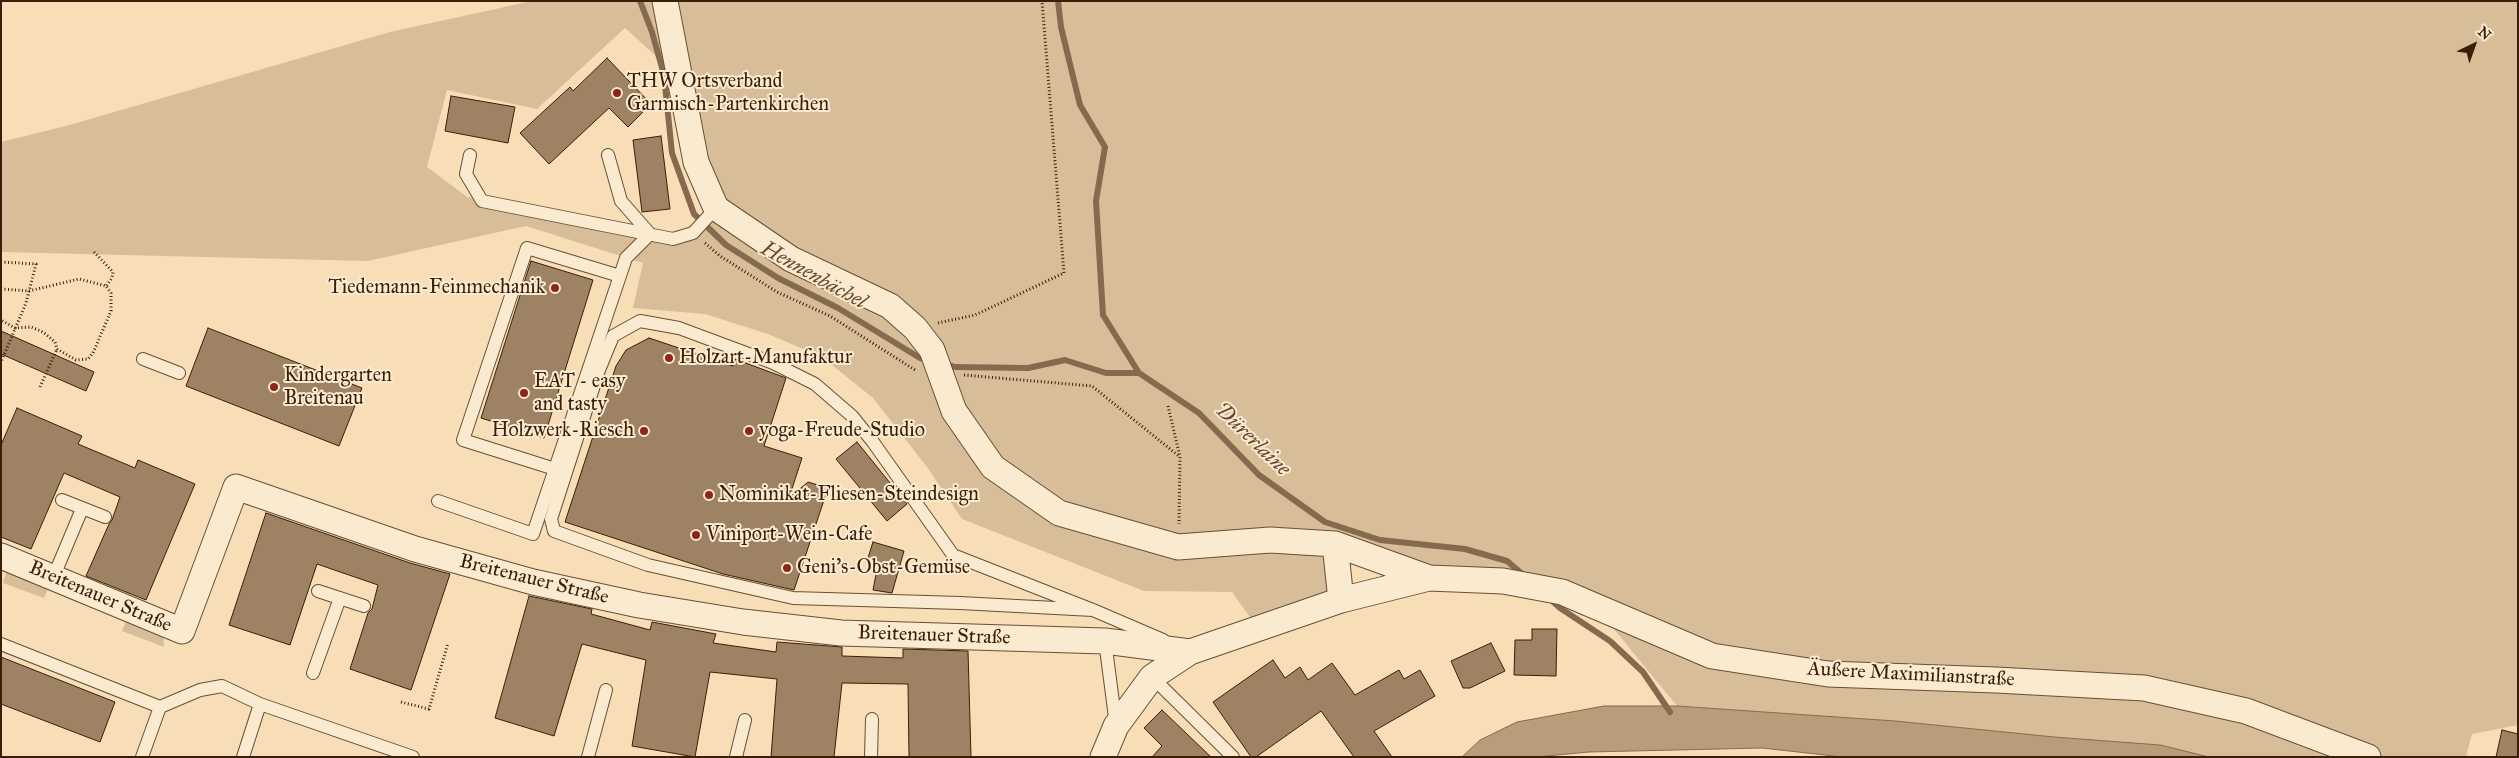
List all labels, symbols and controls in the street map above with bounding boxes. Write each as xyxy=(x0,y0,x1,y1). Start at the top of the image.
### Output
north arrow xyxy=(2449,20,2499,70)
text: N xyxy=(2474,23,2494,44)
place label: THW Ortsverband Garmisch-Partenkirchen xyxy=(627,70,829,117)
marker: THW Ortsverband Garmisch-Partenkirchen xyxy=(611,87,623,99)
water label: Hennenbächel xyxy=(756,237,870,315)
place label: Tiedemann-Feinmechanik xyxy=(328,276,545,300)
marker: Tiedemann-Feinmechanik xyxy=(549,282,561,294)
place label: Holzart-Manufaktur xyxy=(679,346,852,370)
marker: Holzart-Manufaktur xyxy=(663,352,675,364)
place label: Kindergarten Breitenau xyxy=(284,364,392,411)
place label: EAT - easy and tasty xyxy=(534,370,625,417)
marker: Kindergarten Breitenau xyxy=(268,381,280,393)
marker: EAT - easy and tasty xyxy=(518,387,530,399)
water label: Dürerlaine xyxy=(1209,398,1295,482)
place label: Holzwerk-Riesch xyxy=(491,419,634,443)
place label: yoga-Freude-Studio xyxy=(759,419,925,443)
marker: Holzwerk-Riesch xyxy=(638,425,650,437)
marker: yoga-Freude-Studio xyxy=(743,425,755,437)
place label: Nominikat-Fliesen-Steindesign xyxy=(719,483,979,507)
marker: Nominikat-Fliesen-Steindesign xyxy=(703,489,715,501)
place label: Viniport-Wein-Cafe xyxy=(706,523,873,547)
marker: Viniport-Wein-Cafe xyxy=(690,529,702,541)
street label: Breitenauer Straße xyxy=(457,550,611,610)
street label: Breitenauer Straße xyxy=(25,556,175,638)
place label: Geni's-Obst-Gemüse xyxy=(797,556,970,580)
marker: Geni's-Obst-Gemüse xyxy=(781,562,793,574)
street label: Breitenauer Straße xyxy=(857,621,1011,651)
street label: Äußere Maximilianstraße xyxy=(1807,658,2015,692)

